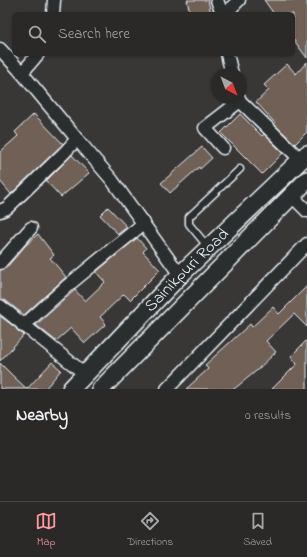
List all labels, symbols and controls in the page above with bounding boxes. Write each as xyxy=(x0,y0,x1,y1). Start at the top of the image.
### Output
search box xyxy=(12,12,295,56)
icon: search xyxy=(26,23,48,45)
text: Search here xyxy=(58,23,130,45)
north arrow xyxy=(211,68,247,104)
street label: Sainikpuri Road xyxy=(138,222,235,318)
text: Nearby xyxy=(16,403,68,428)
text: 0 results xyxy=(245,406,291,425)
tab: Map xyxy=(35,510,57,550)
tab: Directions xyxy=(127,510,173,550)
tab: Saved xyxy=(243,510,272,550)

